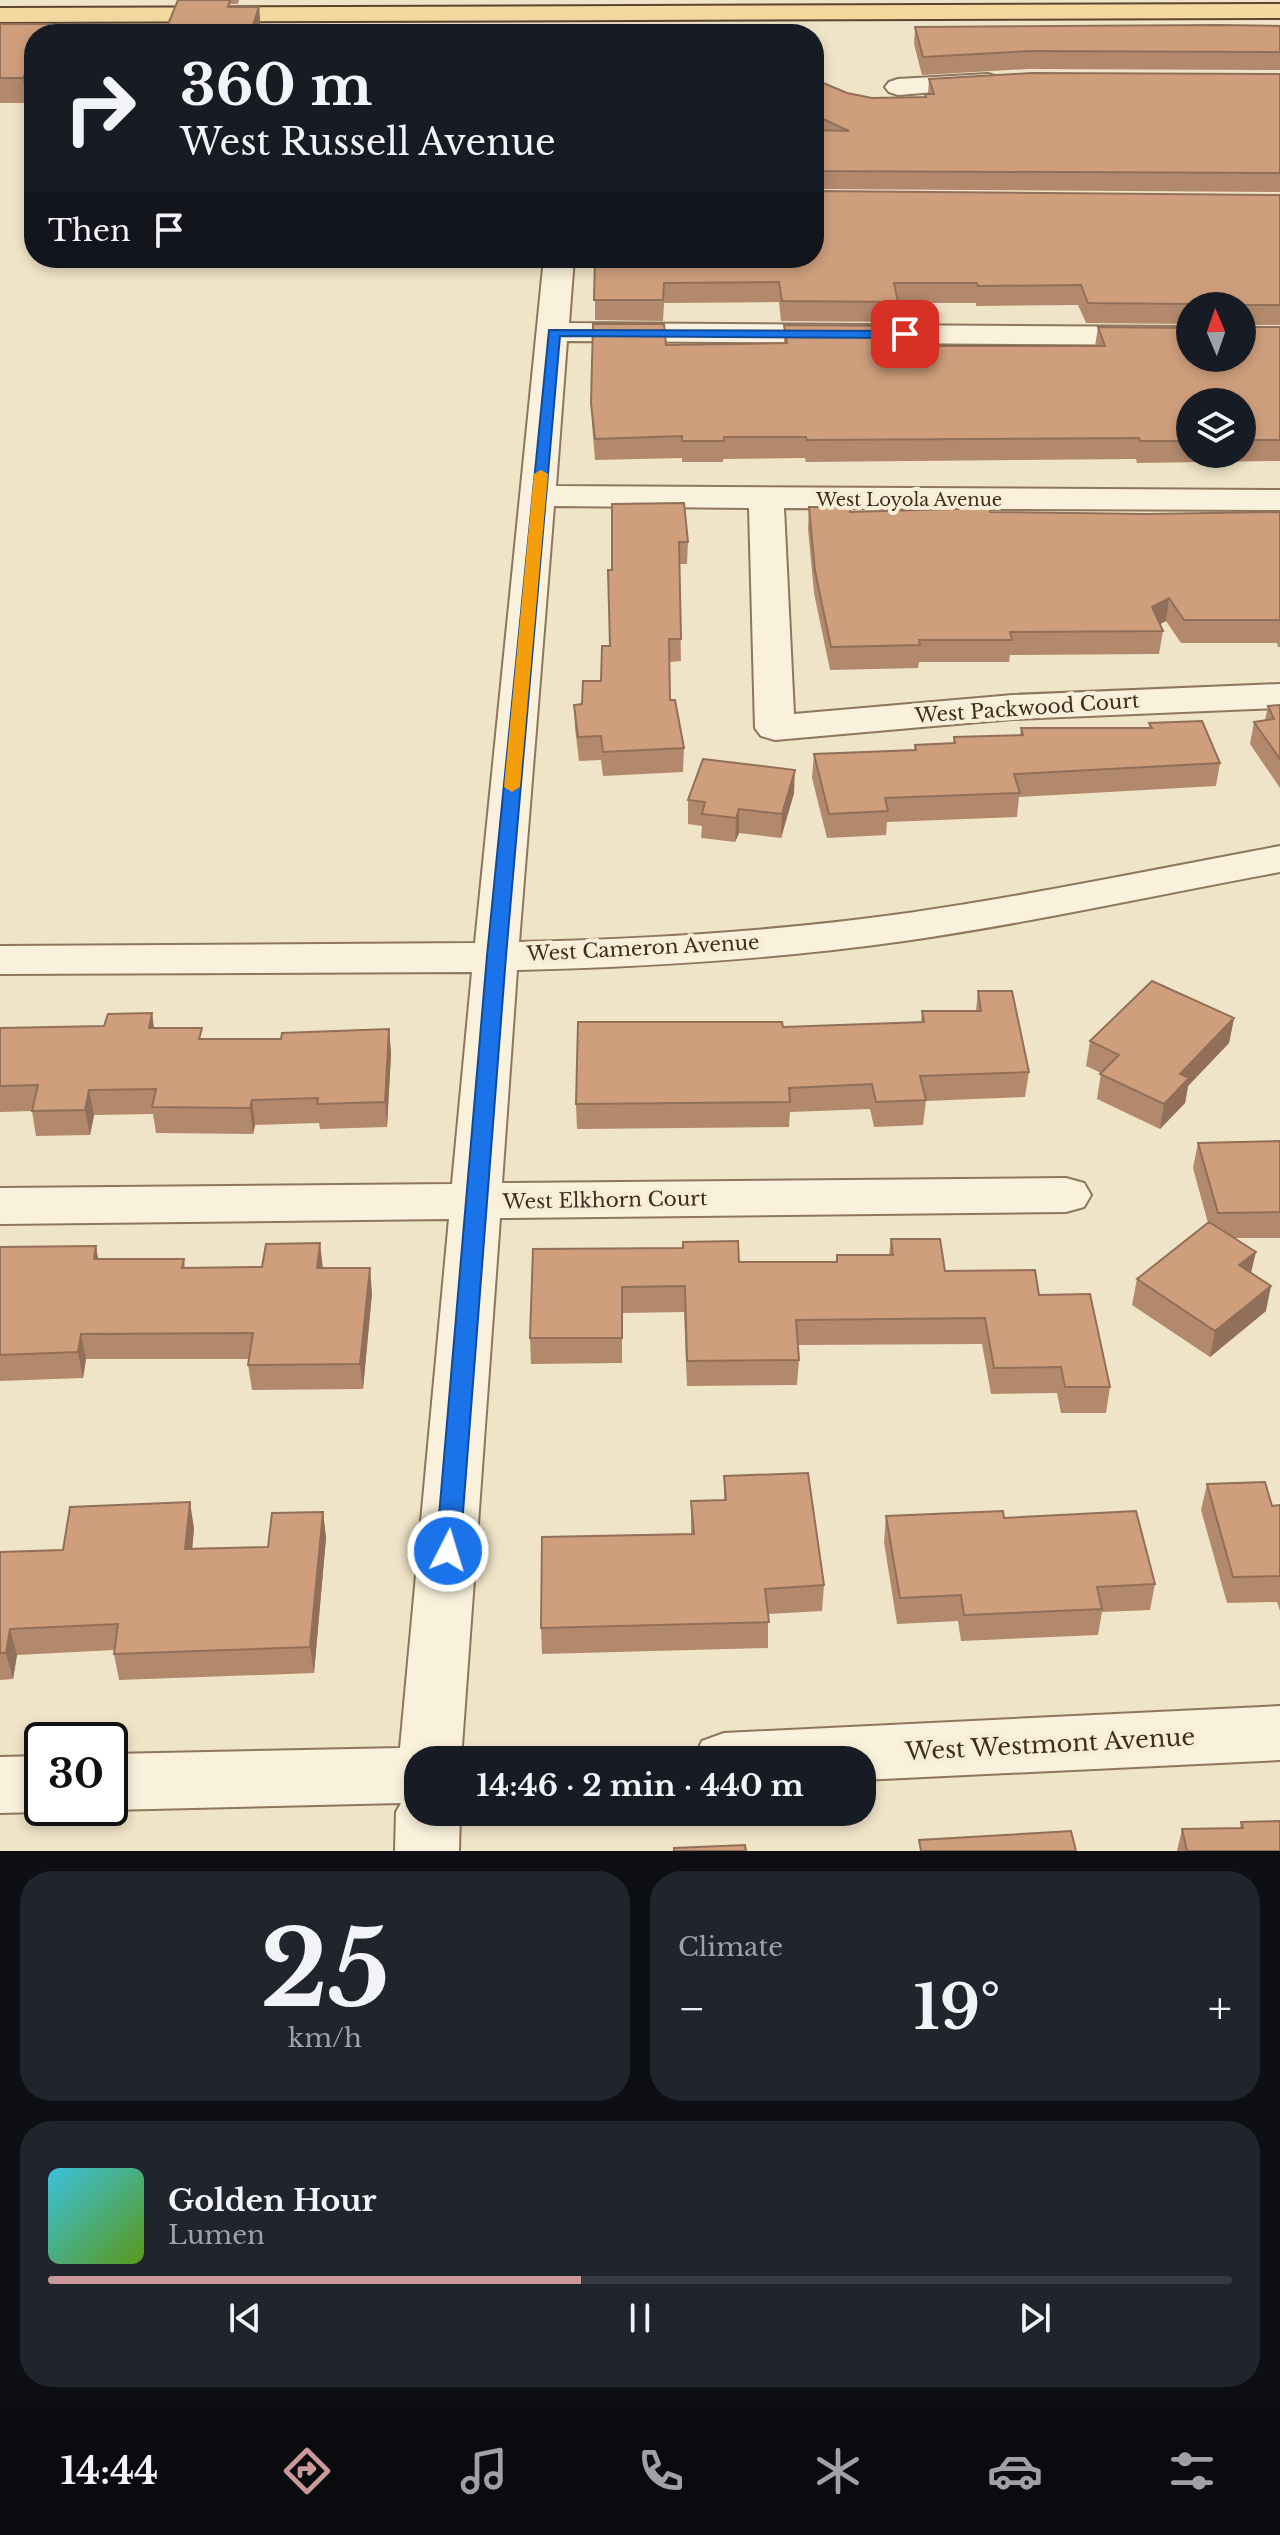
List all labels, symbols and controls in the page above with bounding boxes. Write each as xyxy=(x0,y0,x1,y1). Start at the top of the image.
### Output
text: 360 m xyxy=(180,51,373,120)
icon: right xyxy=(48,56,152,160)
text: West Russell Avenue xyxy=(180,120,556,165)
icon: arrive xyxy=(147,208,191,252)
text: Then xyxy=(48,212,131,249)
north arrow xyxy=(1176,292,1256,372)
map controls xyxy=(1176,292,1256,468)
pin xyxy=(871,300,939,368)
icon: arrive xyxy=(883,312,927,356)
button: layers xyxy=(1176,388,1256,468)
street label: West Loyola Avenue xyxy=(815,489,1002,511)
street label: West Packwood Court xyxy=(913,688,1141,728)
street label: West Cameron Avenue xyxy=(525,930,760,966)
street label: West Elkhorn Court xyxy=(501,1186,708,1214)
position arrow xyxy=(406,1509,490,1593)
speed limit sign: 30 xyxy=(24,1722,128,1826)
street label: West Westmont Avenue xyxy=(903,1722,1196,1766)
text: 14:46 · 2 min · 440 m xyxy=(476,1767,804,1804)
text: 25 xyxy=(260,1905,390,2034)
text: Climate xyxy=(678,1931,783,1963)
text: 19° xyxy=(914,1971,1000,2045)
text: − xyxy=(678,1981,706,2036)
text: + xyxy=(1208,1981,1232,2036)
text: km/h xyxy=(288,2022,362,2054)
text: Golden Hour xyxy=(168,2182,377,2219)
text: Lumen xyxy=(168,2219,265,2251)
icon: previous xyxy=(223,2296,267,2340)
icon: pause xyxy=(618,2296,662,2340)
icon: next xyxy=(1013,2296,1057,2340)
icon: directions xyxy=(279,2443,335,2499)
icon: music xyxy=(456,2443,512,2499)
icon: phone xyxy=(633,2443,689,2499)
icon: climate xyxy=(810,2443,866,2499)
icon: car xyxy=(987,2443,1043,2499)
icon: filters xyxy=(1164,2443,1220,2499)
text: 14:44 xyxy=(60,2449,158,2494)

